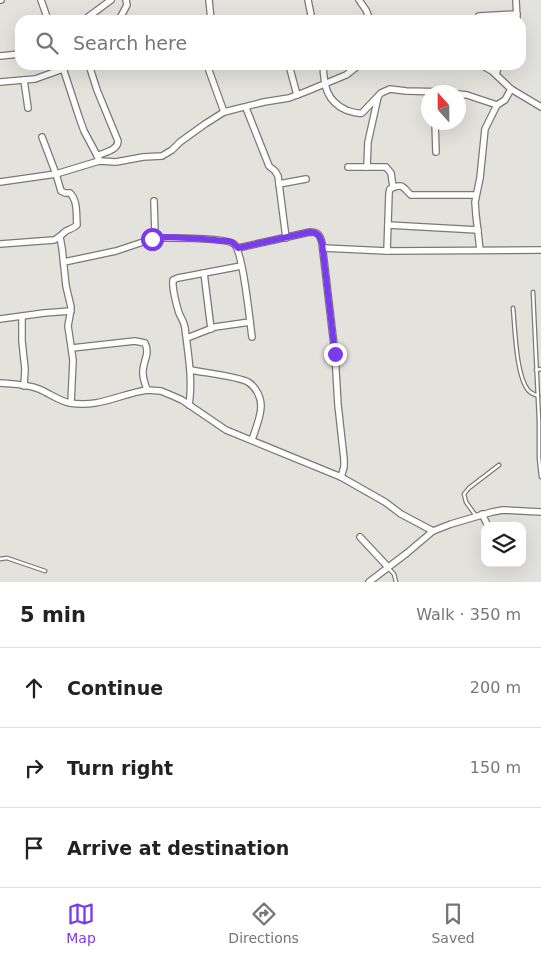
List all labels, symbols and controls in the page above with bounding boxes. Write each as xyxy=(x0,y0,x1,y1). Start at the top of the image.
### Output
search box xyxy=(15,15,526,70)
icon: search xyxy=(33,29,61,57)
text: Search here xyxy=(73,32,187,54)
north arrow xyxy=(421,85,466,130)
route start xyxy=(141,228,164,251)
route end xyxy=(324,343,347,366)
map controls xyxy=(481,522,526,567)
button: layers xyxy=(481,522,526,567)
text: 5 min xyxy=(20,603,86,627)
text: Walk · 350 m xyxy=(416,605,521,624)
icon: ahead xyxy=(20,674,48,702)
text: Continue xyxy=(67,677,163,699)
text: 200 m xyxy=(470,678,521,697)
icon: right xyxy=(20,754,48,782)
text: Turn right xyxy=(67,757,173,779)
text: 150 m xyxy=(470,758,521,777)
icon: arrive xyxy=(20,834,48,862)
text: Arrive at destination xyxy=(67,837,289,859)
tab: Map xyxy=(66,900,96,946)
tab: Directions xyxy=(228,900,299,946)
tab: Saved xyxy=(431,900,475,946)

